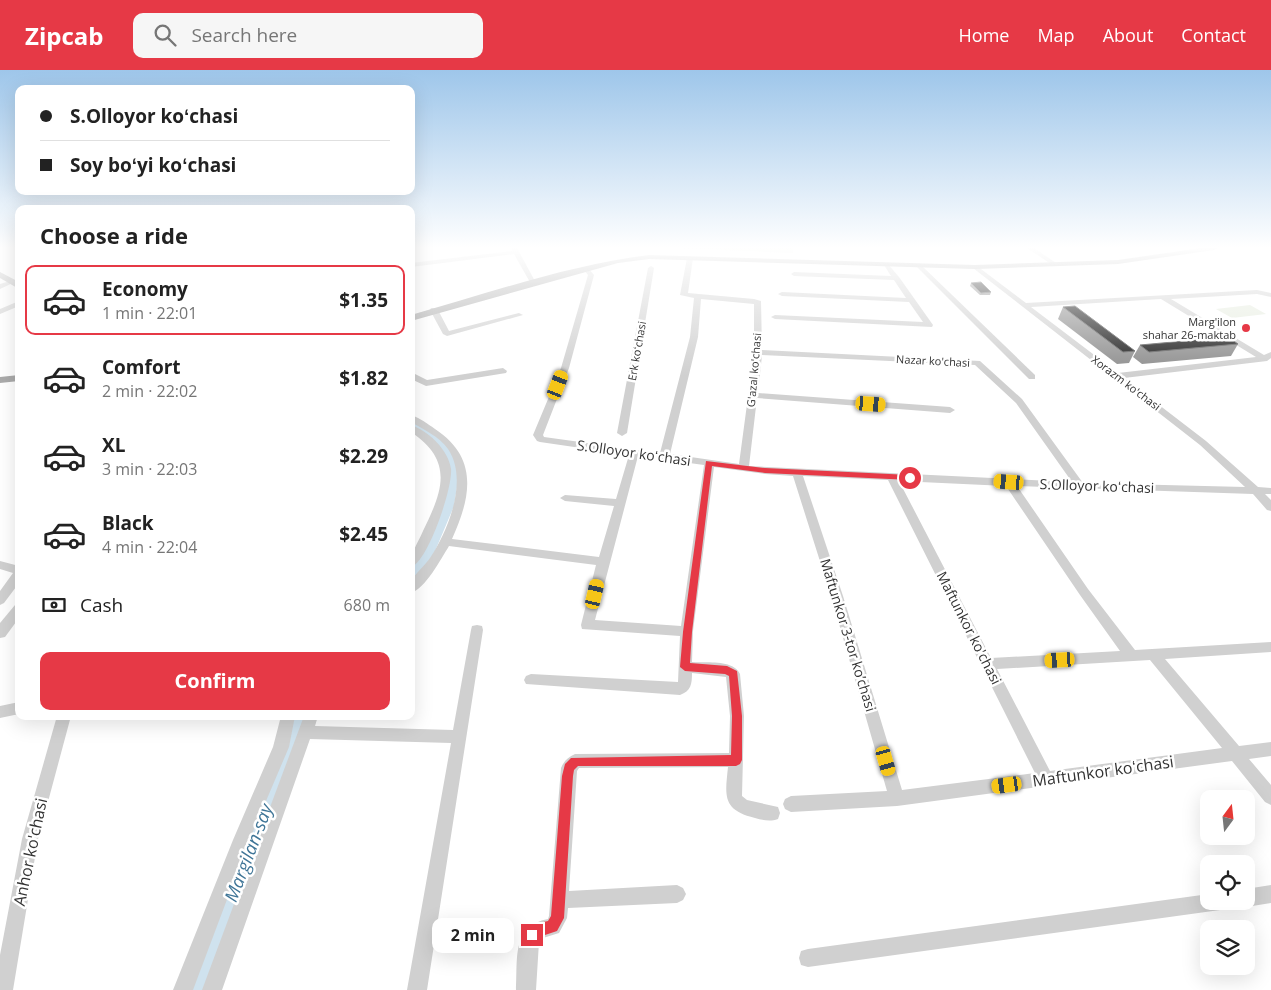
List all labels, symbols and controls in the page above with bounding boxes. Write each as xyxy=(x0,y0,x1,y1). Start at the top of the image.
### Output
search box xyxy=(133,13,483,58)
text: Zipcab xyxy=(25,19,103,52)
icon: search xyxy=(151,21,179,49)
text: Search here xyxy=(191,22,297,48)
text: Home xyxy=(959,23,1009,47)
text: Map xyxy=(1037,23,1075,47)
text: About xyxy=(1103,23,1153,47)
text: Contact xyxy=(1181,23,1246,47)
text: S.Olloyor koʻchasi xyxy=(70,103,238,129)
text: Soy boʻyi koʻchasi xyxy=(70,152,236,178)
text: Choose a ride xyxy=(40,220,188,250)
text: Economy xyxy=(102,276,188,302)
icon: car xyxy=(42,278,87,323)
text: $1.35 xyxy=(339,287,388,313)
text: 1 min · 22:01 xyxy=(102,302,197,324)
place label: Marg'ilon shahar 26-maktab xyxy=(1143,314,1236,342)
street label: Erk koʻchasi xyxy=(624,320,649,382)
marker: Marg'ilon shahar 26-maktab xyxy=(1240,322,1252,334)
street label: G'azal ko'chasi xyxy=(743,332,764,408)
street label: Nazar ko'chasi xyxy=(896,351,970,370)
street label: Xorazm ko'chasi xyxy=(1089,352,1164,413)
text: Comfort xyxy=(102,354,181,380)
icon: car xyxy=(42,356,87,401)
text: $1.82 xyxy=(339,365,388,391)
car xyxy=(545,368,570,402)
text: 2 min · 22:02 xyxy=(102,380,197,402)
car xyxy=(855,395,886,413)
text: XL xyxy=(102,432,125,458)
icon: car xyxy=(42,434,87,479)
street label: S.Olloyor koʻchasi xyxy=(576,435,692,470)
text: $2.29 xyxy=(339,443,388,469)
text: 3 min · 22:03 xyxy=(102,458,197,480)
route start xyxy=(899,467,921,489)
car xyxy=(993,473,1024,491)
street label: S.Olloyor koʻchasi xyxy=(1039,474,1155,497)
text: Black xyxy=(102,510,154,536)
icon: car xyxy=(42,512,87,557)
text: $2.45 xyxy=(339,521,388,547)
text: 4 min · 22:04 xyxy=(102,536,197,558)
street label: Maftunkor 3-tor koʼchasi xyxy=(816,556,881,714)
street label: Maftunkor ko'chasi xyxy=(933,568,1006,688)
car xyxy=(584,578,605,610)
icon: cash xyxy=(40,591,68,619)
text: Cash xyxy=(80,592,123,618)
text: 680 m xyxy=(344,594,390,616)
button: Confirm xyxy=(40,652,390,710)
car xyxy=(1044,652,1075,668)
car xyxy=(874,745,897,777)
street label: Maftunkor koʻchasi xyxy=(1031,750,1175,792)
car xyxy=(991,775,1022,795)
north arrow xyxy=(1200,790,1255,845)
map controls xyxy=(1200,790,1255,975)
street label: Anhor ko'chasi xyxy=(8,796,52,908)
water label: Margilan-say xyxy=(218,799,278,905)
button: locate xyxy=(1200,855,1255,910)
callout: 2 min xyxy=(432,918,514,952)
button: layers xyxy=(1200,920,1255,975)
text: 2 min xyxy=(451,924,495,946)
route end xyxy=(521,924,543,946)

